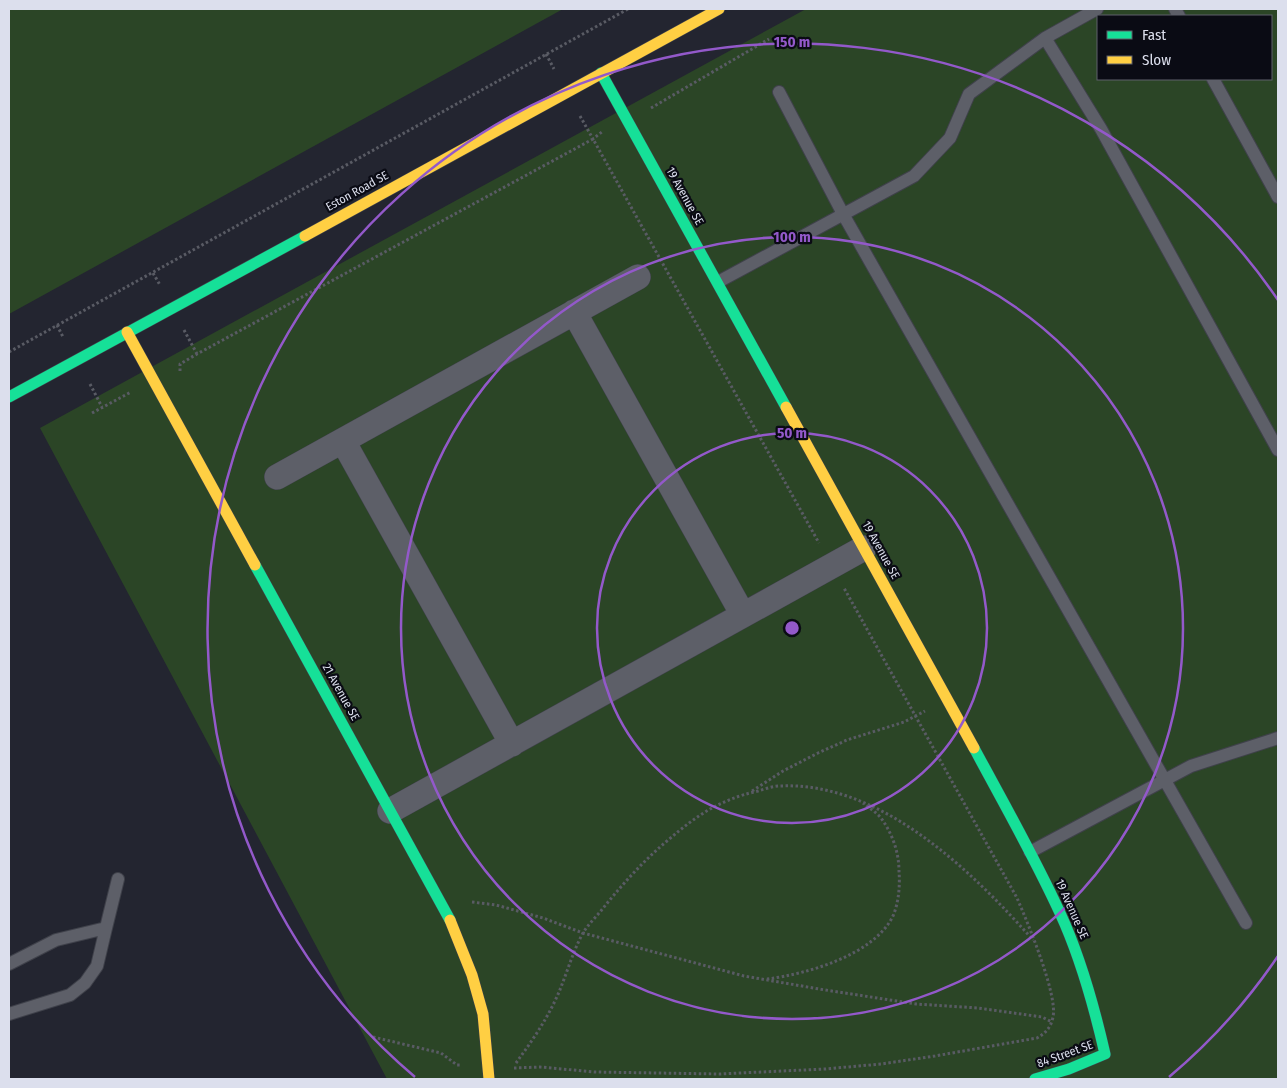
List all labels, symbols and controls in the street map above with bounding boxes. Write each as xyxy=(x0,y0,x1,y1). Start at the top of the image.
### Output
legend xyxy=(1097,15,1272,80)
text: Fast xyxy=(1142,26,1166,44)
text: 150 m xyxy=(774,33,810,51)
text: Slow xyxy=(1142,51,1171,69)
street label: 19 Avenue SE xyxy=(663,165,707,228)
street label: Eston Road SE xyxy=(323,168,391,214)
text: 100 m xyxy=(773,228,811,246)
text: 50 m xyxy=(777,424,807,442)
street label: 19 Avenue SE xyxy=(859,519,903,582)
centre of rings xyxy=(783,619,801,637)
street label: 21 Avenue SE xyxy=(320,661,363,723)
street label: 19 Avenue SE xyxy=(1053,877,1092,941)
street label: 84 Street SE xyxy=(1035,1037,1095,1071)

